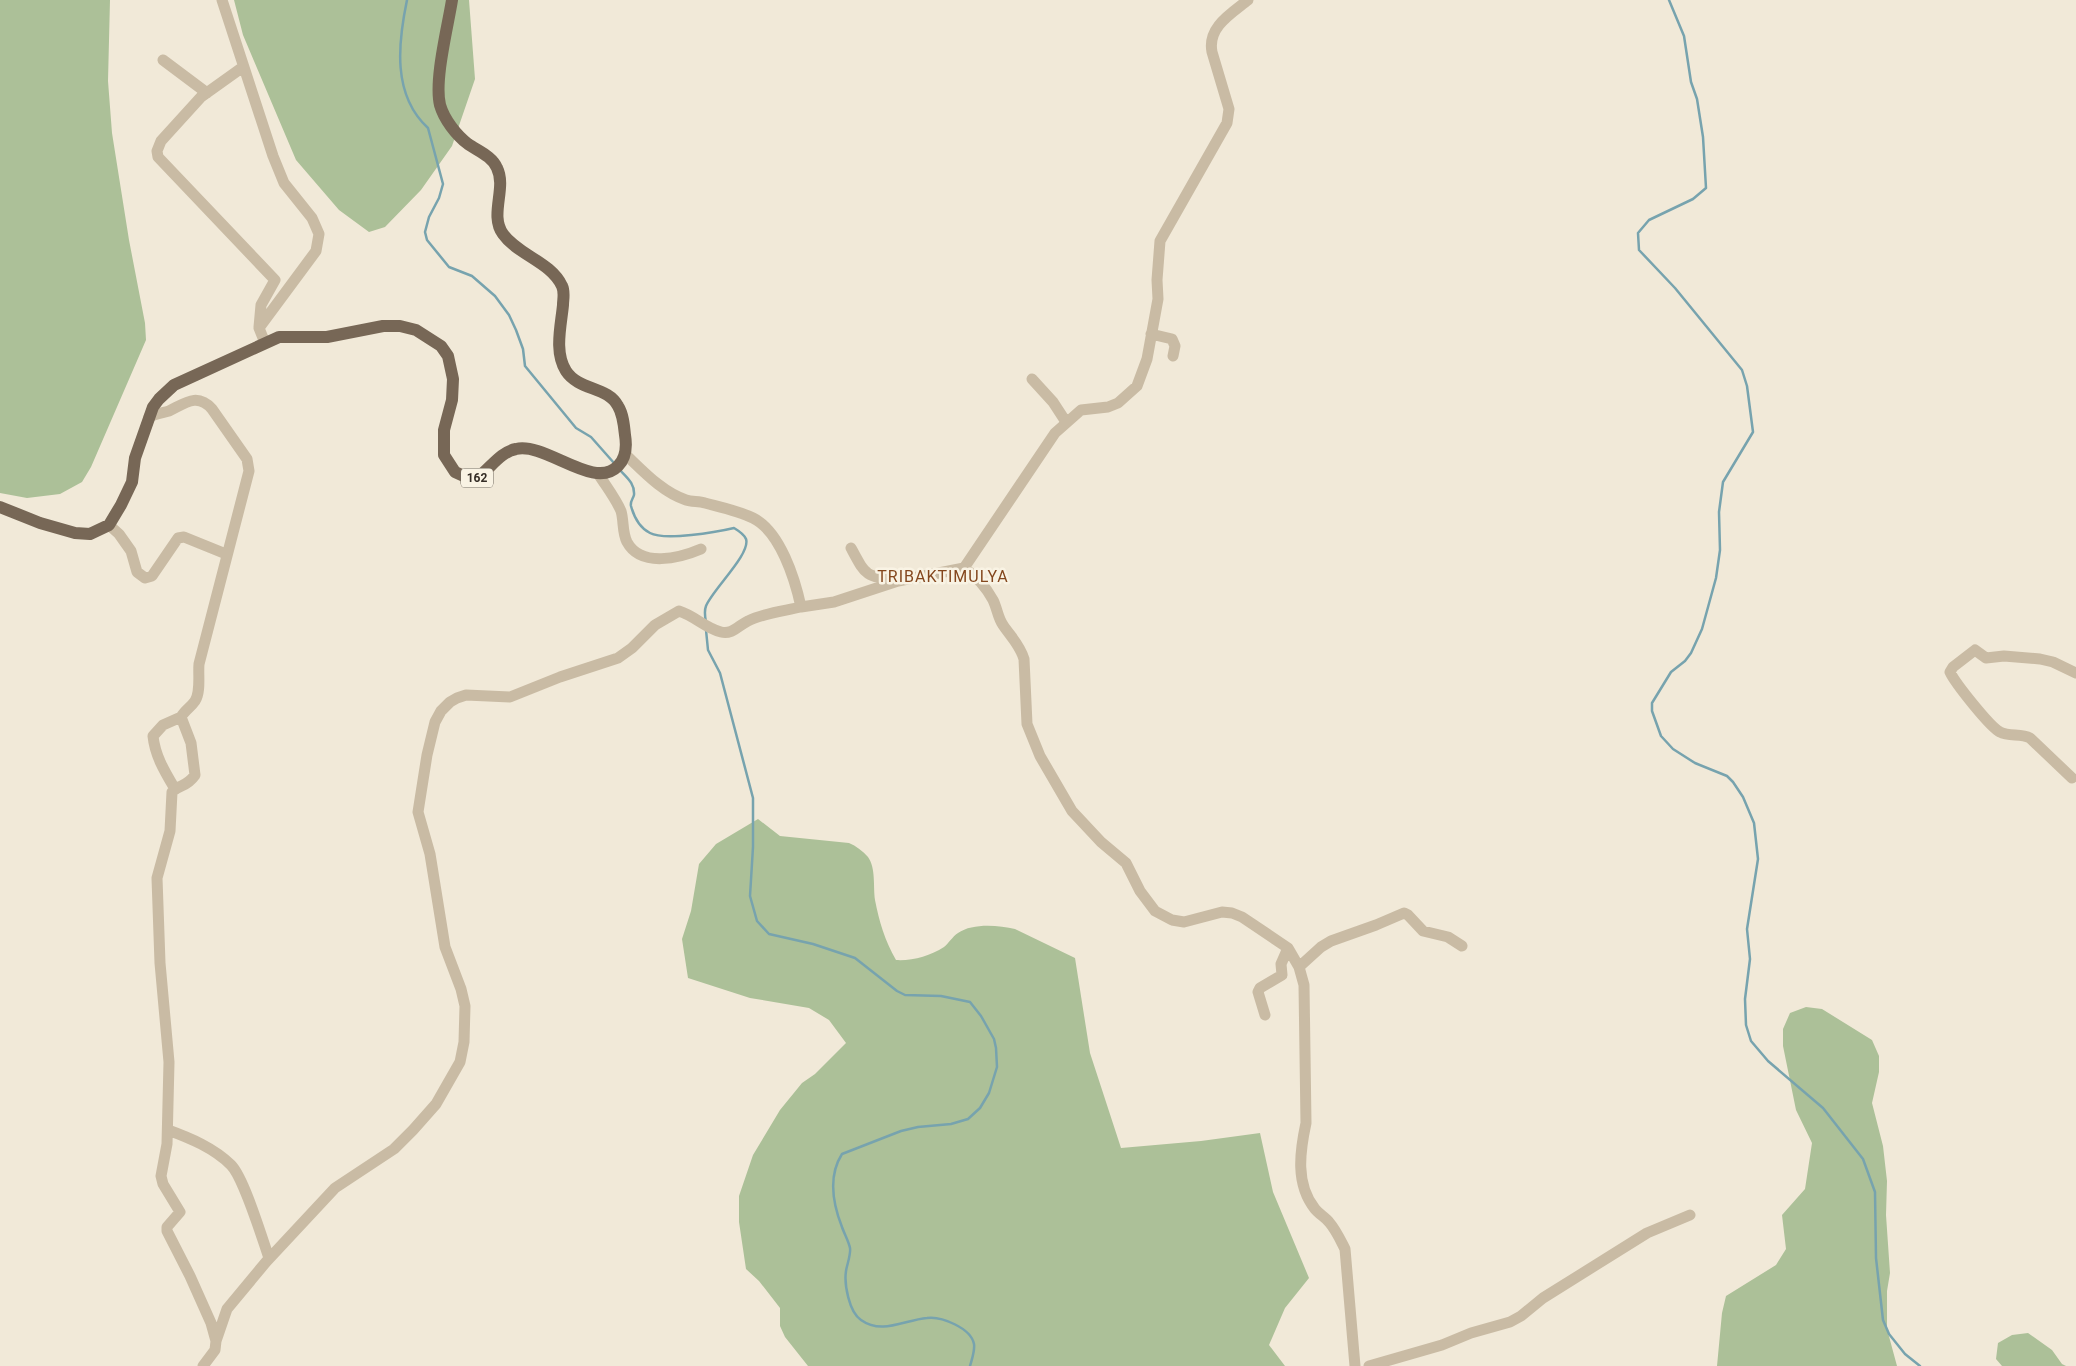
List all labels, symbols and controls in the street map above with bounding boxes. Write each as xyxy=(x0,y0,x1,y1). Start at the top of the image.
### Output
road number: 162 xyxy=(461,468,493,488)
district label: TRIBAKTIMULYA xyxy=(877,567,1009,586)

